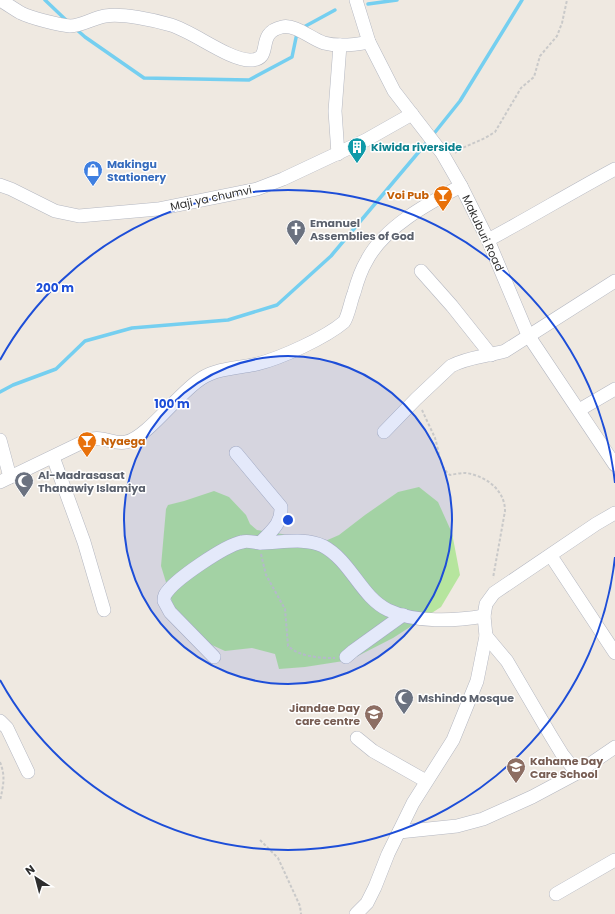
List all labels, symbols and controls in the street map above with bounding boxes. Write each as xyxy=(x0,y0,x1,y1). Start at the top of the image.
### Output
building icon: Kiwida riverside xyxy=(346,136,368,164)
place label: Kiwida riverside xyxy=(371,139,462,155)
place label: Makingu Stationery xyxy=(107,156,166,185)
shop icon: Makingu Stationery xyxy=(82,159,104,187)
street label: Maji ya chumvi xyxy=(169,182,253,214)
bar icon: Voi Pub xyxy=(432,184,454,212)
place label: Voi Pub xyxy=(387,187,430,203)
street label: Makuburi Road xyxy=(458,192,508,274)
place label: Emanuel Assemblies of God xyxy=(310,215,414,244)
church icon: Emanuel Assemblies of God xyxy=(285,218,307,246)
text: 200 m xyxy=(36,279,74,296)
text: 100 m xyxy=(154,395,190,412)
bar icon: Nyaega xyxy=(76,430,98,458)
place label: Nyaega xyxy=(101,433,145,449)
place label: Al-Madrasasat Thanawiy Islamiya xyxy=(38,467,146,496)
mosque icon: Al-Madrasasat Thanawiy Islamiya xyxy=(13,470,35,498)
centre of rings xyxy=(281,513,295,527)
mosque icon: Mshindo Mosque xyxy=(393,687,415,715)
place label: Mshindo Mosque xyxy=(418,690,514,706)
place label: Jiandae Day care centre xyxy=(289,700,360,729)
school or university icon: Jiandae Day care centre xyxy=(363,703,385,731)
place label: Kahame Day Care School xyxy=(530,753,603,782)
school or university icon: Kahame Day Care School xyxy=(505,756,527,784)
north arrow xyxy=(16,858,56,898)
text: N xyxy=(22,861,38,879)

